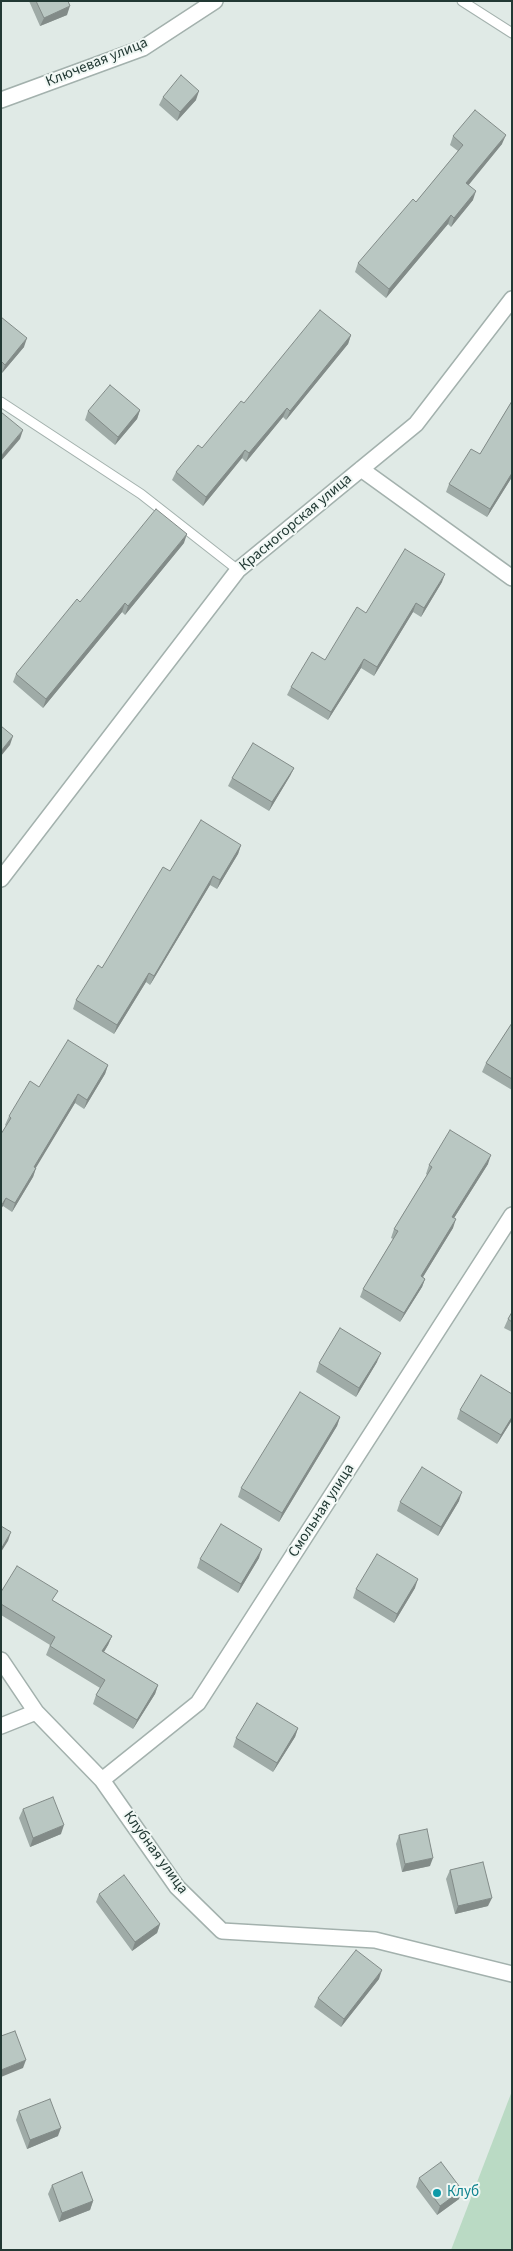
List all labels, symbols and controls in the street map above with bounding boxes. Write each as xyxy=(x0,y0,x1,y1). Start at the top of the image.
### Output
street label: Ключевая улица xyxy=(43,34,151,92)
street label: Красногорская улица xyxy=(236,471,356,575)
street label: Смольная улица xyxy=(285,1461,359,1561)
street label: Клубная улица xyxy=(119,1808,191,1898)
place label: Клуб xyxy=(447,2184,479,2202)
marker: Клуб xyxy=(431,2187,443,2199)

